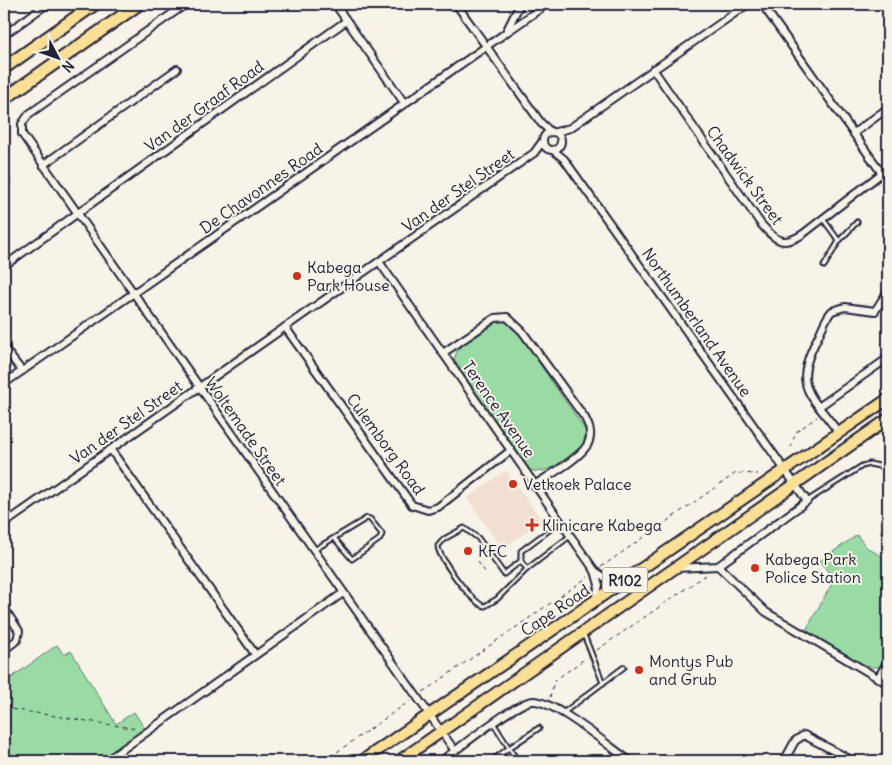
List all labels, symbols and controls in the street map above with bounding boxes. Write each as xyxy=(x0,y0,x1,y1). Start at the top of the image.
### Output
north arrow xyxy=(32,32,82,82)
street label: Van der Graaf Road xyxy=(140,56,268,156)
text: N xyxy=(58,57,78,76)
street label: Chadwick Street xyxy=(702,122,788,229)
street label: De Chavonnes Road xyxy=(196,138,326,238)
street label: Van der Stel Street xyxy=(398,143,518,236)
street label: Northumberland Avenue xyxy=(638,244,756,400)
place label: Kabega Park House xyxy=(307,257,390,295)
marker: Kabega Park House xyxy=(291,270,303,282)
street label: Terence Avenue xyxy=(458,357,540,461)
street label: Woltemade Street xyxy=(201,373,291,490)
street label: Van der Stel Street xyxy=(66,375,186,468)
street label: Culemborg Road xyxy=(343,389,429,499)
place label: Vetkoek Palace xyxy=(523,474,632,494)
marker: Vetkoek Palace xyxy=(507,478,519,490)
place label: Klinicare Kabega xyxy=(542,515,662,535)
marker: Klinicare Kabega xyxy=(526,519,538,531)
place label: KFC xyxy=(478,541,507,561)
marker: KFC xyxy=(462,545,474,557)
place label: Kabega Park Police Station xyxy=(765,549,861,587)
marker: Kabega Park Police Station xyxy=(749,562,761,574)
road number: R102 xyxy=(602,568,648,592)
street label: Cape Road xyxy=(517,580,593,640)
place label: Montys Pub and Grub xyxy=(649,651,733,689)
marker: Montys Pub and Grub xyxy=(633,664,645,676)

